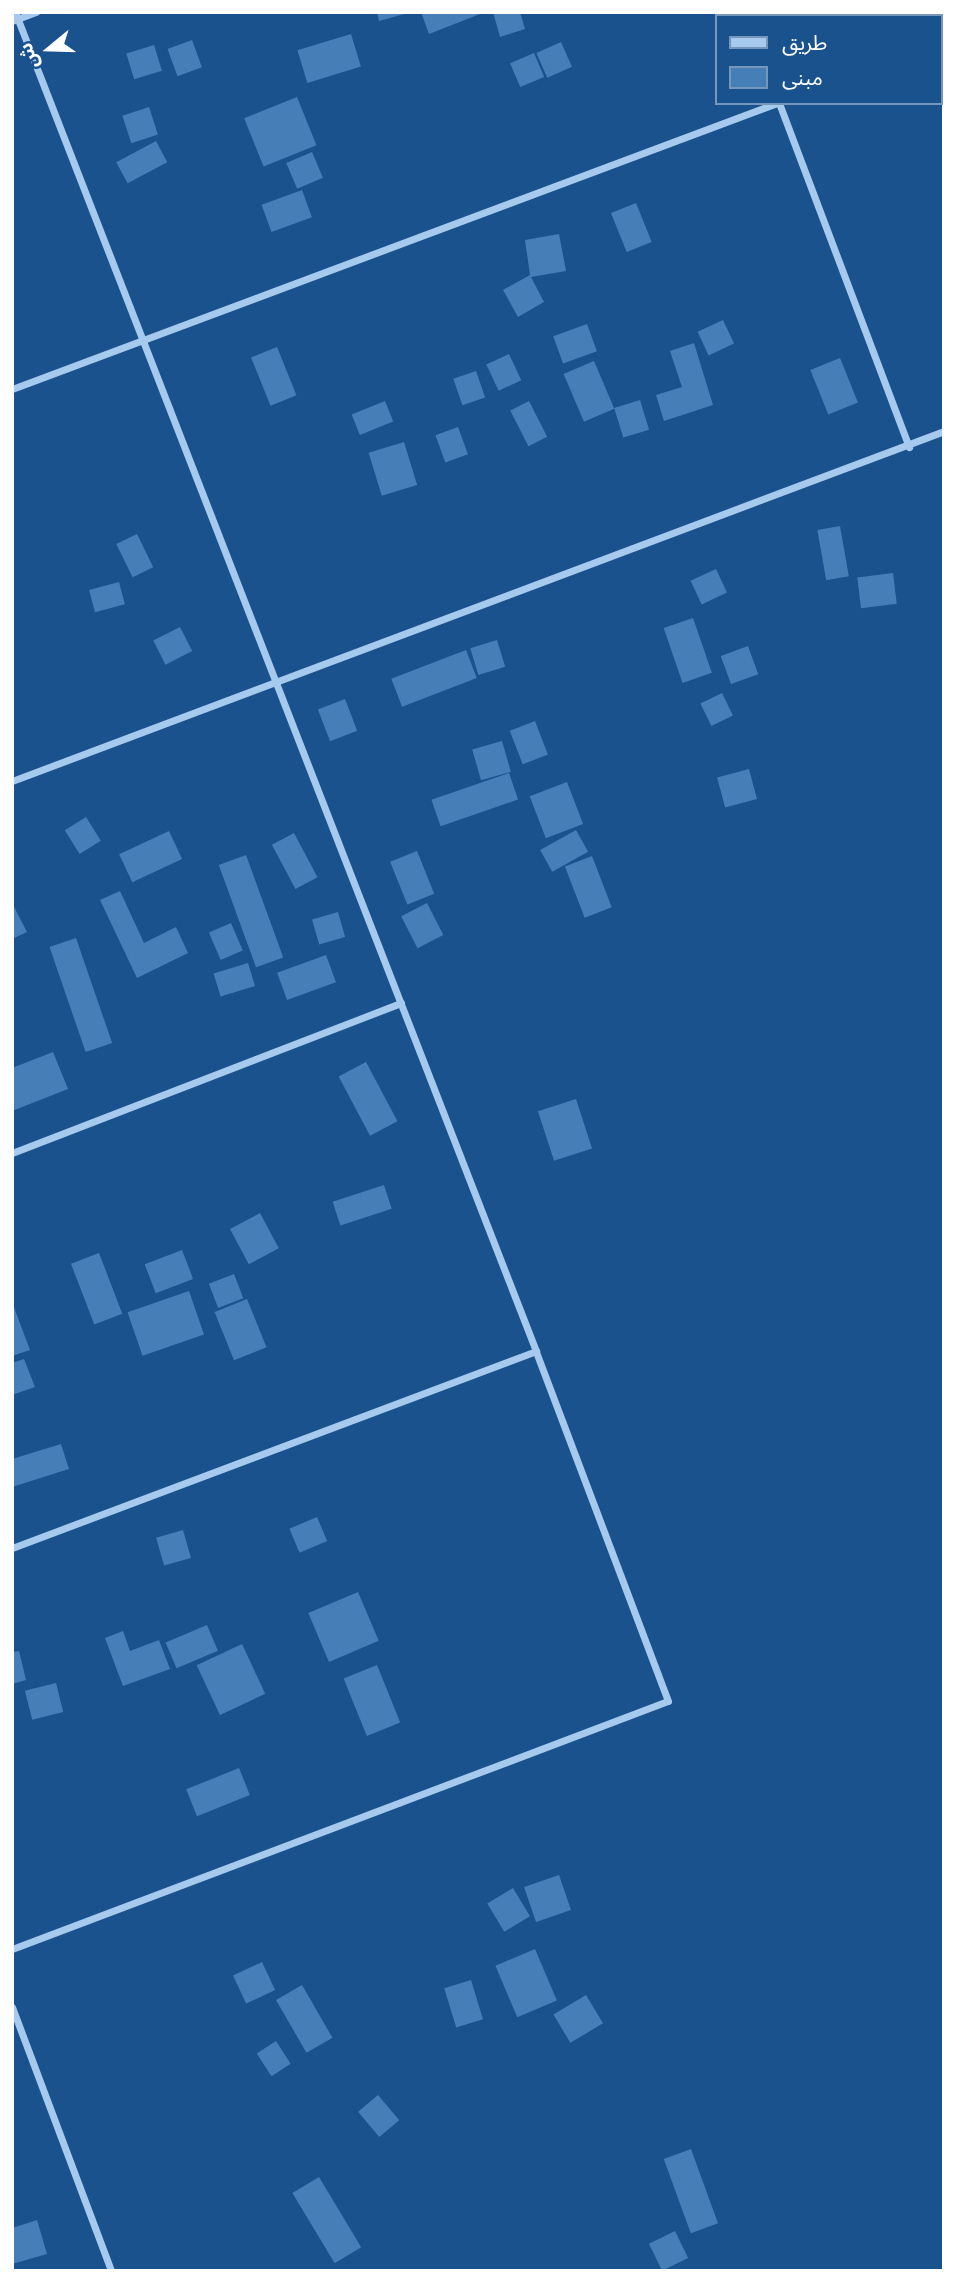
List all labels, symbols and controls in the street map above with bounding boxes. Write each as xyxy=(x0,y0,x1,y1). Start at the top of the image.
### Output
north arrow xyxy=(14,14,84,84)
legend xyxy=(715,14,942,105)
text: طريق xyxy=(782,30,827,55)
text: ش xyxy=(14,40,44,72)
text: مبنى xyxy=(782,65,823,90)

